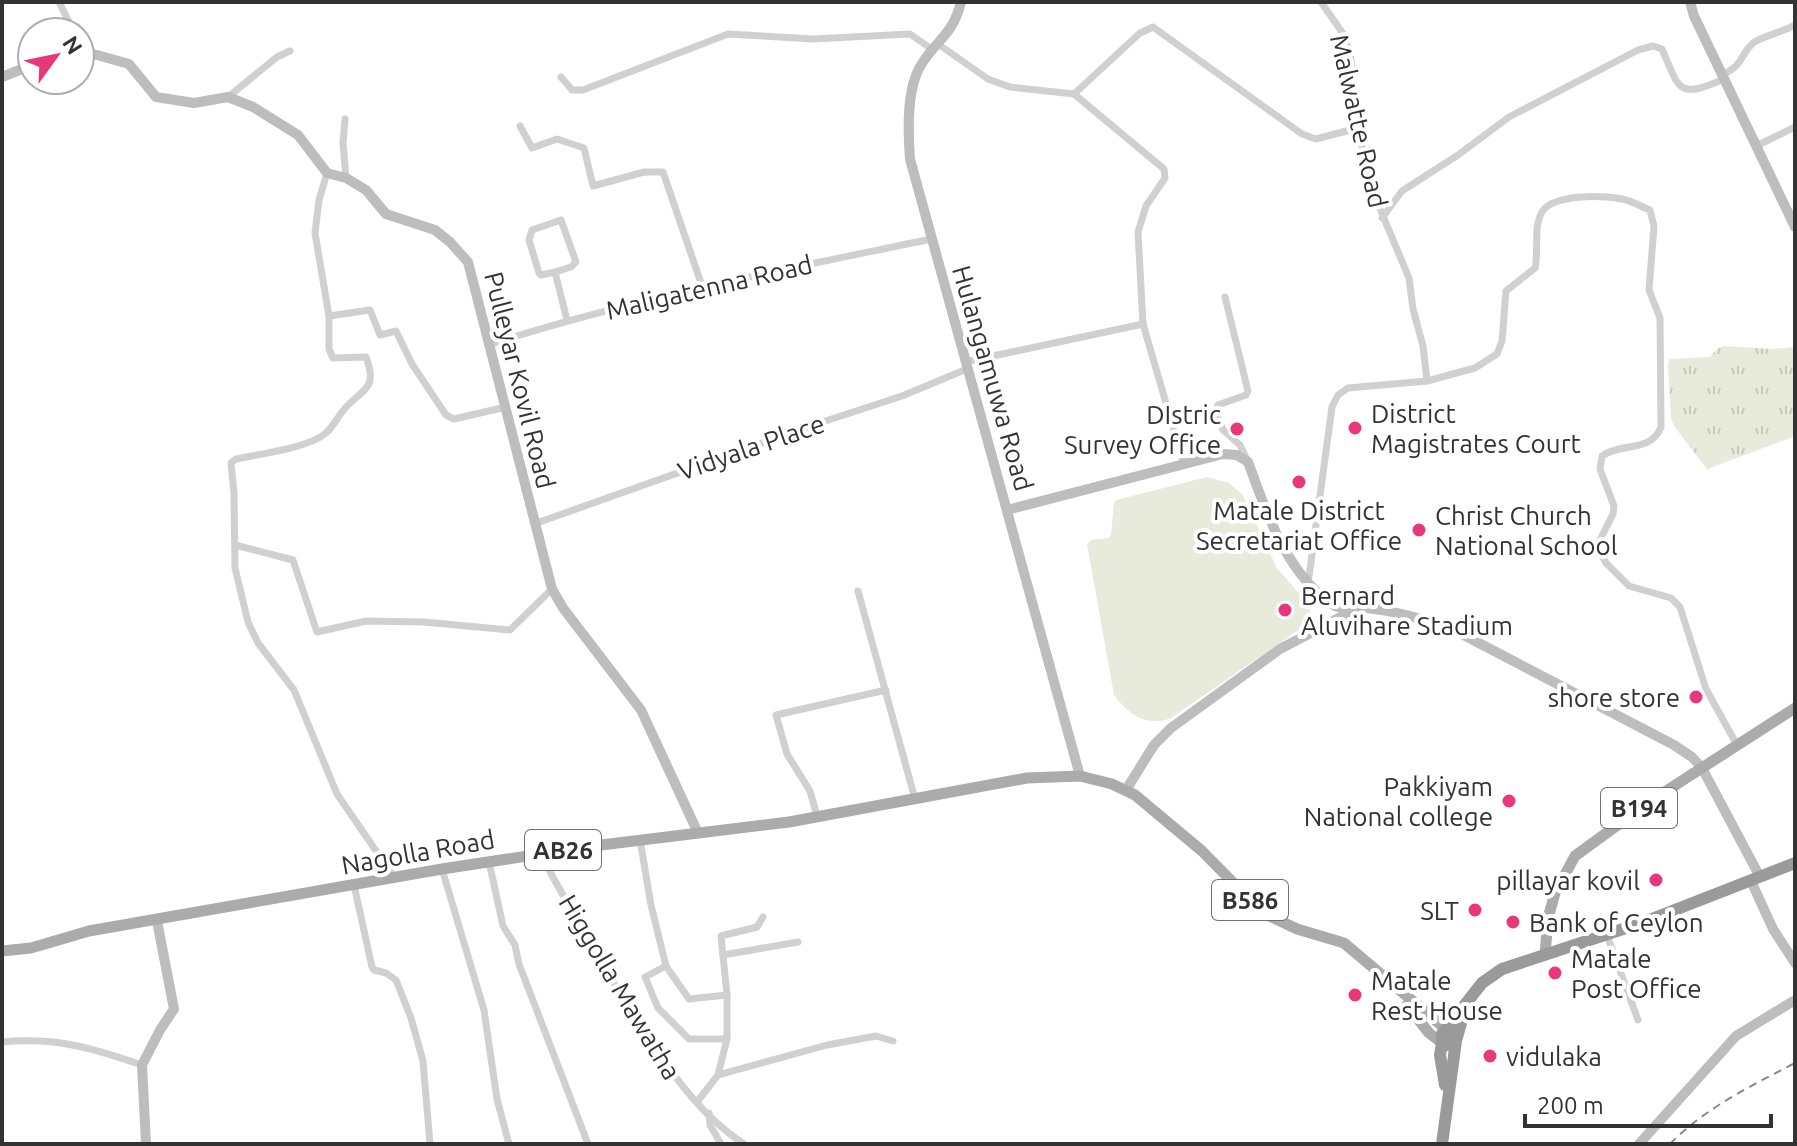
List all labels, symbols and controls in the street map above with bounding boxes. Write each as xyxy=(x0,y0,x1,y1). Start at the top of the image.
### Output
north arrow xyxy=(16,16,96,96)
text: N xyxy=(58,31,88,59)
street label: Malwatte Road xyxy=(1325,32,1393,210)
street label: Maligatenna Road xyxy=(603,249,815,325)
street label: Hulangamuwa Road xyxy=(947,262,1039,494)
street label: Pulleyar Kovil Road xyxy=(479,269,561,491)
place label: District Magistrates Court xyxy=(1371,399,1581,458)
place label: DIstric Survey Office xyxy=(1064,400,1221,459)
street label: Vidyala Place xyxy=(674,408,828,486)
marker: District Magistrates Court xyxy=(1346,419,1364,437)
marker: DIstric Survey Office xyxy=(1228,420,1246,438)
marker: Matale District Secretariat Office xyxy=(1290,473,1308,491)
place label: Matale District Secretariat Office xyxy=(1196,496,1402,555)
place label: Christ Church National School xyxy=(1435,501,1618,560)
marker: Christ Church National School xyxy=(1410,521,1428,539)
place label: Bernard Aluvihare Stadium xyxy=(1301,581,1513,640)
marker: Bernard Aluvihare Stadium xyxy=(1276,601,1294,619)
place label: shore store xyxy=(1548,683,1680,712)
marker: shore store xyxy=(1687,688,1705,706)
place label: Pakkiyam National college xyxy=(1304,772,1493,831)
road number: B194 xyxy=(1601,788,1677,828)
marker: Pakkiyam National college xyxy=(1500,792,1518,810)
street label: Nagolla Road xyxy=(339,824,497,880)
road number: AB26 xyxy=(525,830,601,870)
place label: pillayar kovil xyxy=(1496,866,1640,895)
marker: pillayar kovil xyxy=(1647,871,1665,889)
road number: B586 xyxy=(1212,880,1288,920)
street label: Higgolla Mawatha xyxy=(553,889,687,1085)
place label: SLT xyxy=(1420,896,1459,925)
marker: SLT xyxy=(1466,901,1484,919)
place label: Bank of Ceylon xyxy=(1529,908,1704,937)
marker: Bank of Ceylon xyxy=(1504,913,1522,931)
place label: Matale Post Office xyxy=(1571,944,1702,1003)
marker: Matale Post Office xyxy=(1546,964,1564,982)
place label: Matale Rest House xyxy=(1371,966,1503,1025)
marker: Matale Rest House xyxy=(1346,986,1364,1004)
place label: vidulaka xyxy=(1506,1042,1602,1071)
marker: vidulaka xyxy=(1481,1047,1499,1065)
scale bar xyxy=(1525,1078,1771,1128)
text: 200 m xyxy=(1537,1092,1604,1119)

